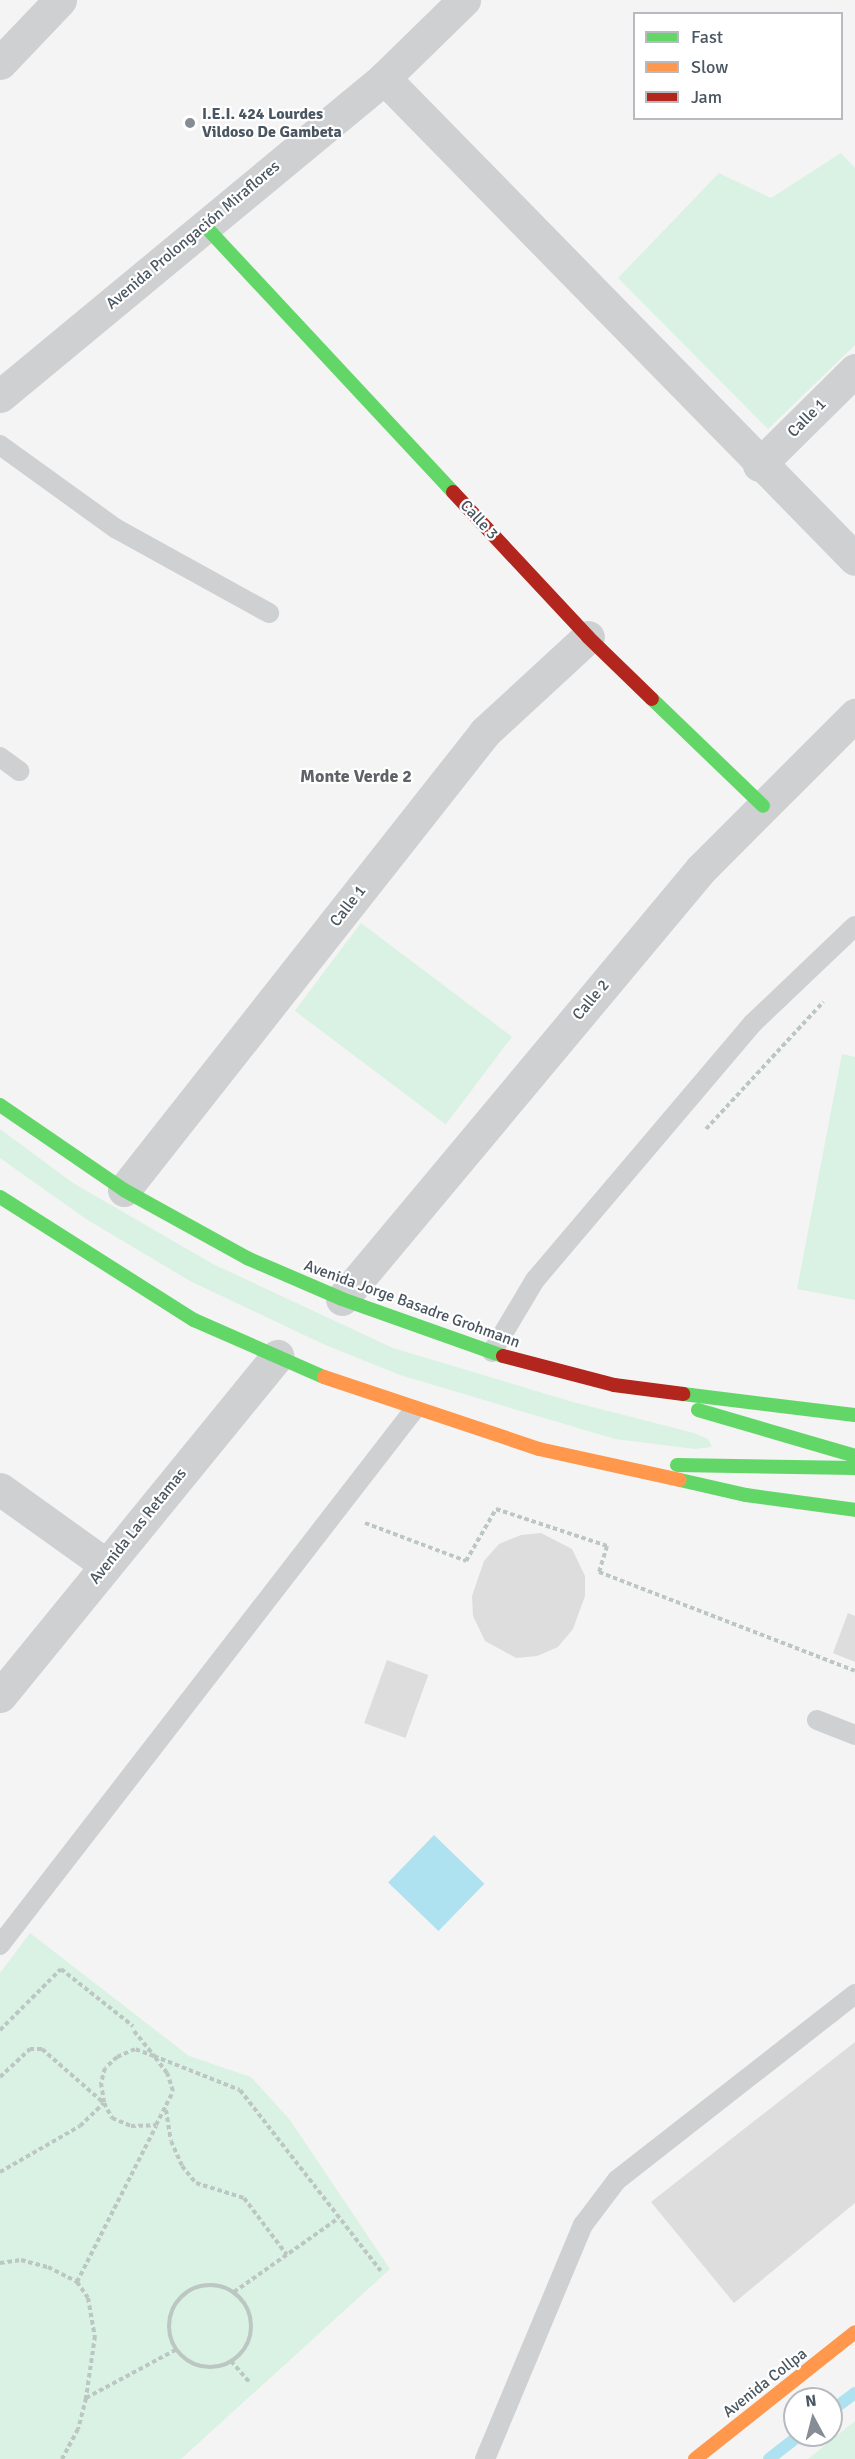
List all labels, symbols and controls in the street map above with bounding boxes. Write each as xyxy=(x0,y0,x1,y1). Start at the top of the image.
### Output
legend xyxy=(633,12,843,120)
text: Fast xyxy=(691,26,723,48)
text: Slow xyxy=(691,56,728,78)
text: Jam xyxy=(691,86,722,108)
place label: I.E.I. 424 Lourdes Vildoso De Gambeta xyxy=(202,104,342,142)
marker: I.E.I. 424 Lourdes Vildoso De Gambeta xyxy=(183,116,197,130)
street label: Avenida Prolongación Miraflores xyxy=(102,157,284,313)
street label: Calle 1 xyxy=(784,395,830,441)
street label: Calle 3 xyxy=(456,496,502,544)
district label: Monte Verde 2 xyxy=(300,765,412,787)
street label: Calle 1 xyxy=(326,882,370,930)
street label: Calle 2 xyxy=(569,976,613,1024)
street label: Avenida Jorge Basadre Grohmann xyxy=(301,1256,523,1352)
street label: Avenida Las Retamas xyxy=(85,1464,191,1588)
street label: Avenida Collpa xyxy=(719,2344,811,2422)
north arrow xyxy=(783,2387,843,2447)
text: N xyxy=(804,2391,818,2412)

